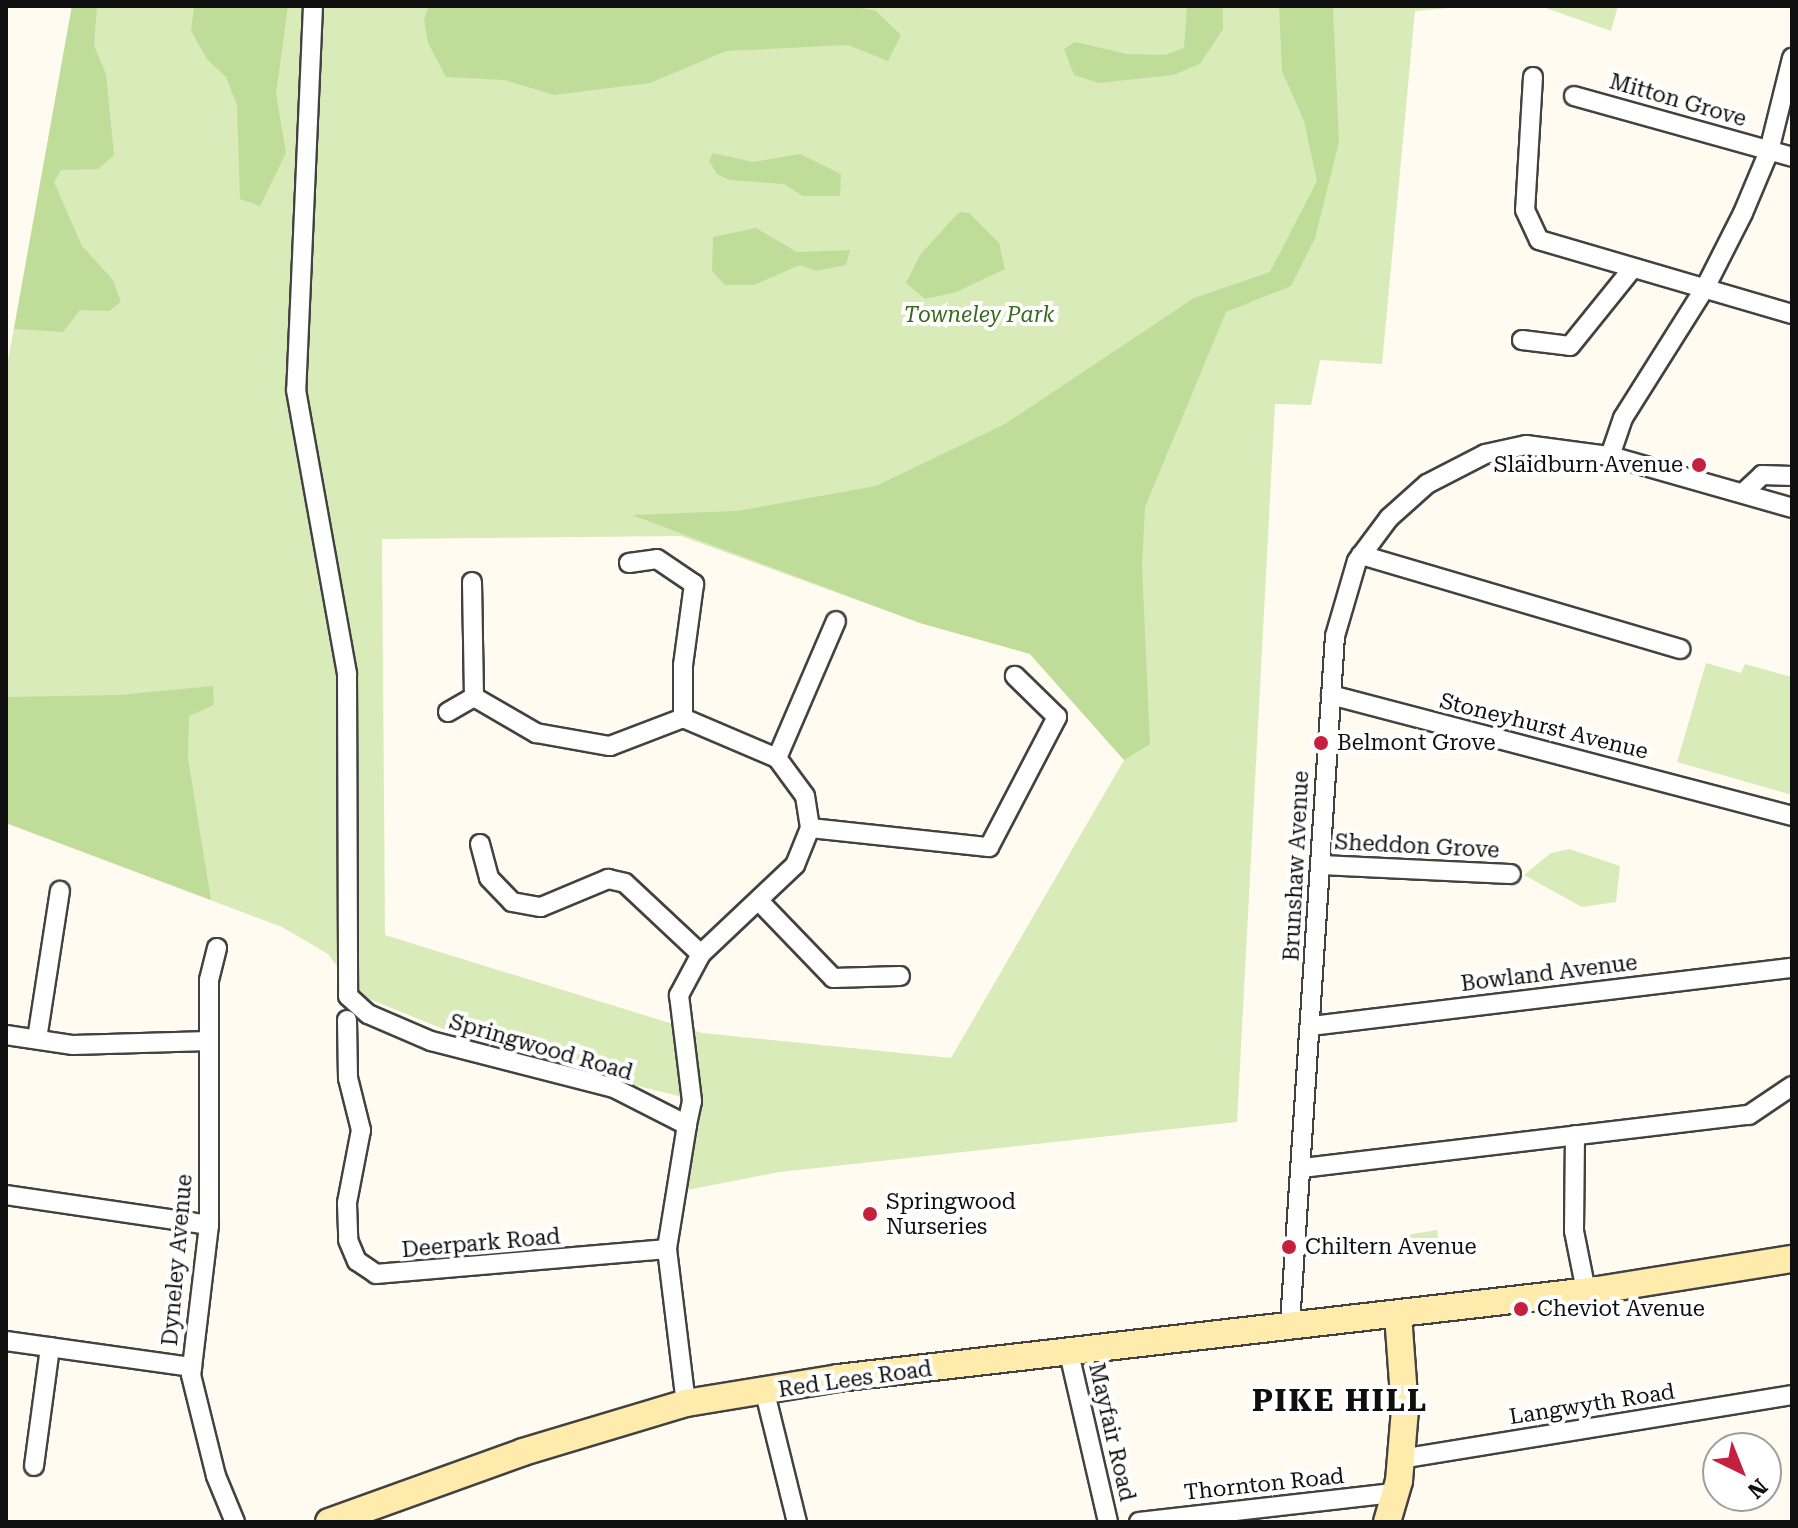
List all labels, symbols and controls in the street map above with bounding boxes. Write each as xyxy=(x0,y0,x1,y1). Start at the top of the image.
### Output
street label: Mitton Grove xyxy=(1607,68,1749,132)
park label: Towneley Park xyxy=(904,302,1054,328)
place label: Slaidburn Avenue xyxy=(1494,452,1683,478)
marker: Slaidburn Avenue xyxy=(1690,456,1708,474)
street label: Stoneyhurst Avenue xyxy=(1437,687,1651,765)
place label: Belmont Grove xyxy=(1337,730,1496,756)
marker: Belmont Grove xyxy=(1312,734,1330,752)
street label: Brunshaw Avenue xyxy=(1278,770,1314,962)
street label: Sheddon Grove xyxy=(1334,828,1500,864)
street label: Bowland Avenue xyxy=(1459,949,1639,997)
street label: Springwood Road xyxy=(446,1008,636,1086)
street label: Dyneley Avenue xyxy=(156,1173,198,1347)
place label: Springwood Nurseries xyxy=(886,1188,1016,1240)
marker: Springwood Nurseries xyxy=(861,1205,879,1223)
street label: Deerpark Road xyxy=(401,1223,561,1263)
place label: Chiltern Avenue xyxy=(1305,1234,1477,1260)
marker: Chiltern Avenue xyxy=(1280,1238,1298,1256)
place label: Cheviot Avenue xyxy=(1537,1296,1705,1322)
marker: Cheviot Avenue xyxy=(1512,1300,1530,1318)
street label: Red Lees Road xyxy=(776,1355,934,1403)
street label: Mayfair Road xyxy=(1083,1360,1141,1504)
street label: Langwyth Road xyxy=(1507,1378,1677,1430)
district label: PIKE HILL xyxy=(1252,1383,1428,1419)
north arrow xyxy=(1702,1432,1782,1512)
street label: Thornton Road xyxy=(1183,1462,1345,1506)
text: N xyxy=(1743,1474,1772,1503)

